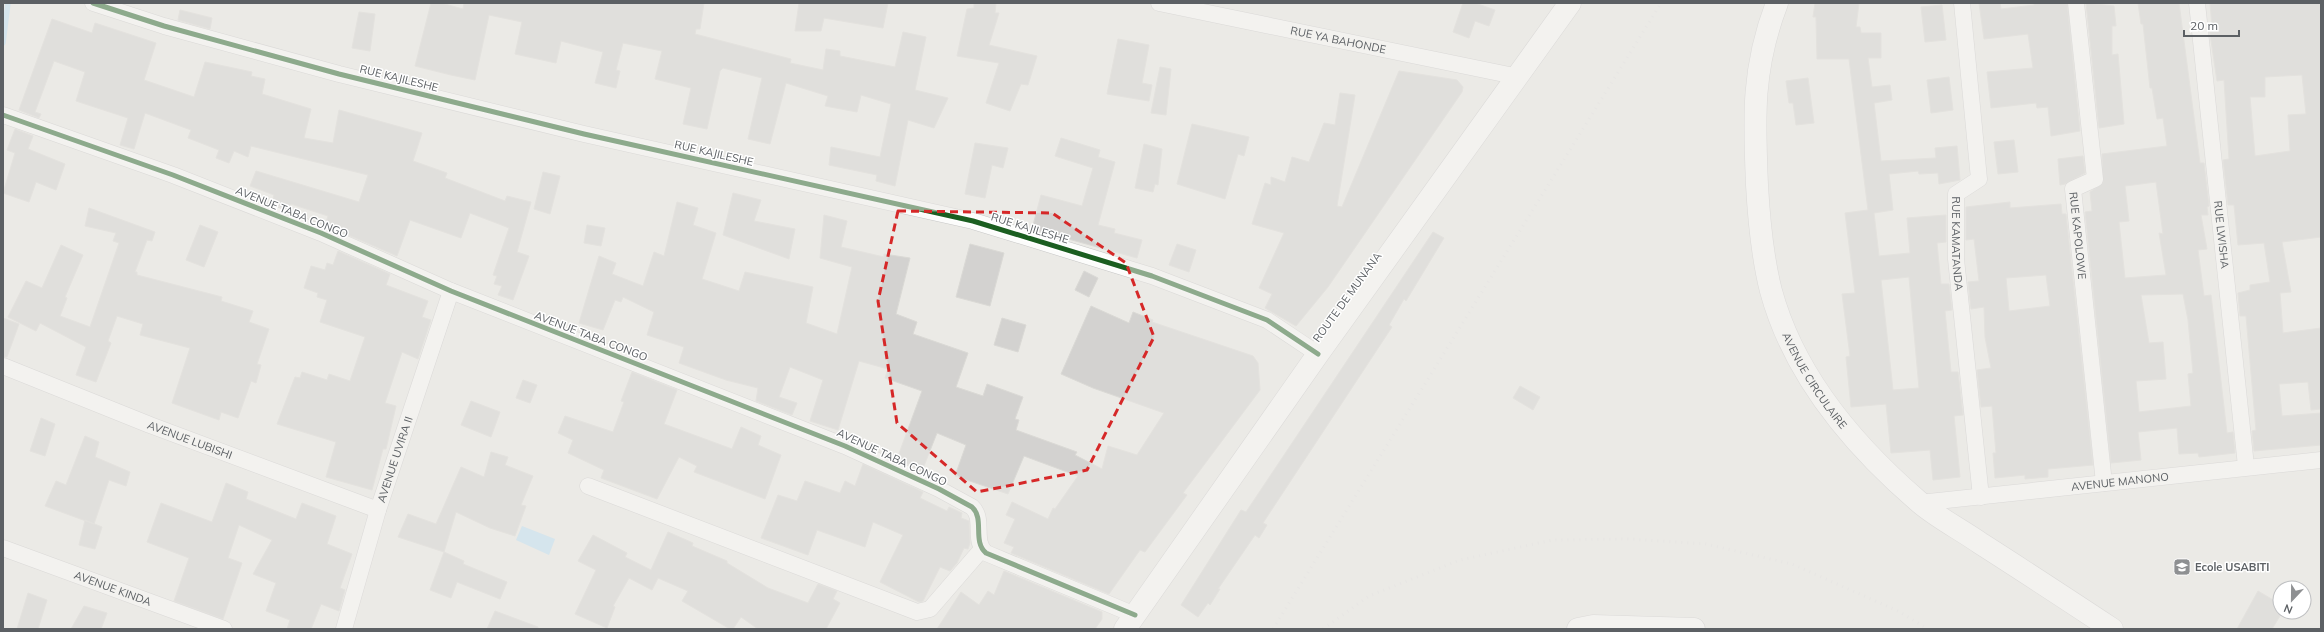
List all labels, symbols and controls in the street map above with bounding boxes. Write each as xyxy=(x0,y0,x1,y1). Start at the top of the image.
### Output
scale bar xyxy=(2184,12,2239,38)
text: 20 m xyxy=(2190,18,2218,33)
street label: RUE YA BAHONDE xyxy=(1289,23,1387,56)
street label: RUE KAJILESHE xyxy=(358,61,440,95)
street label: RUE KAJILESHE xyxy=(673,137,755,169)
street label: AVENUE TABA CONGO xyxy=(234,183,350,241)
street label: RUE KAPOLOWE xyxy=(2066,191,2089,280)
street label: RUE KAMATANDA xyxy=(1949,196,1966,292)
street label: RUE LWISHA xyxy=(2211,200,2232,269)
street label: RUE KAJILESHE xyxy=(989,210,1071,246)
street label: ROUTE DE MUNANA xyxy=(1310,249,1384,345)
street label: AVENUE TABA CONGO xyxy=(532,308,650,364)
street label: AVENUE CIRCULAIRE xyxy=(1779,330,1850,432)
street label: AVENUE UVIRA II xyxy=(374,415,416,504)
street label: AVENUE LUBISHI xyxy=(146,418,234,462)
street label: AVENUE TABA CONGO xyxy=(835,425,949,489)
street label: AVENUE MANONO xyxy=(2070,469,2169,494)
school or university icon: Ecole USABITI xyxy=(2172,557,2192,577)
place label: Ecole USABITI xyxy=(2195,560,2269,574)
street label: AVENUE KINDA xyxy=(72,568,154,609)
north arrow xyxy=(2272,580,2312,620)
text: N xyxy=(2282,601,2295,617)

